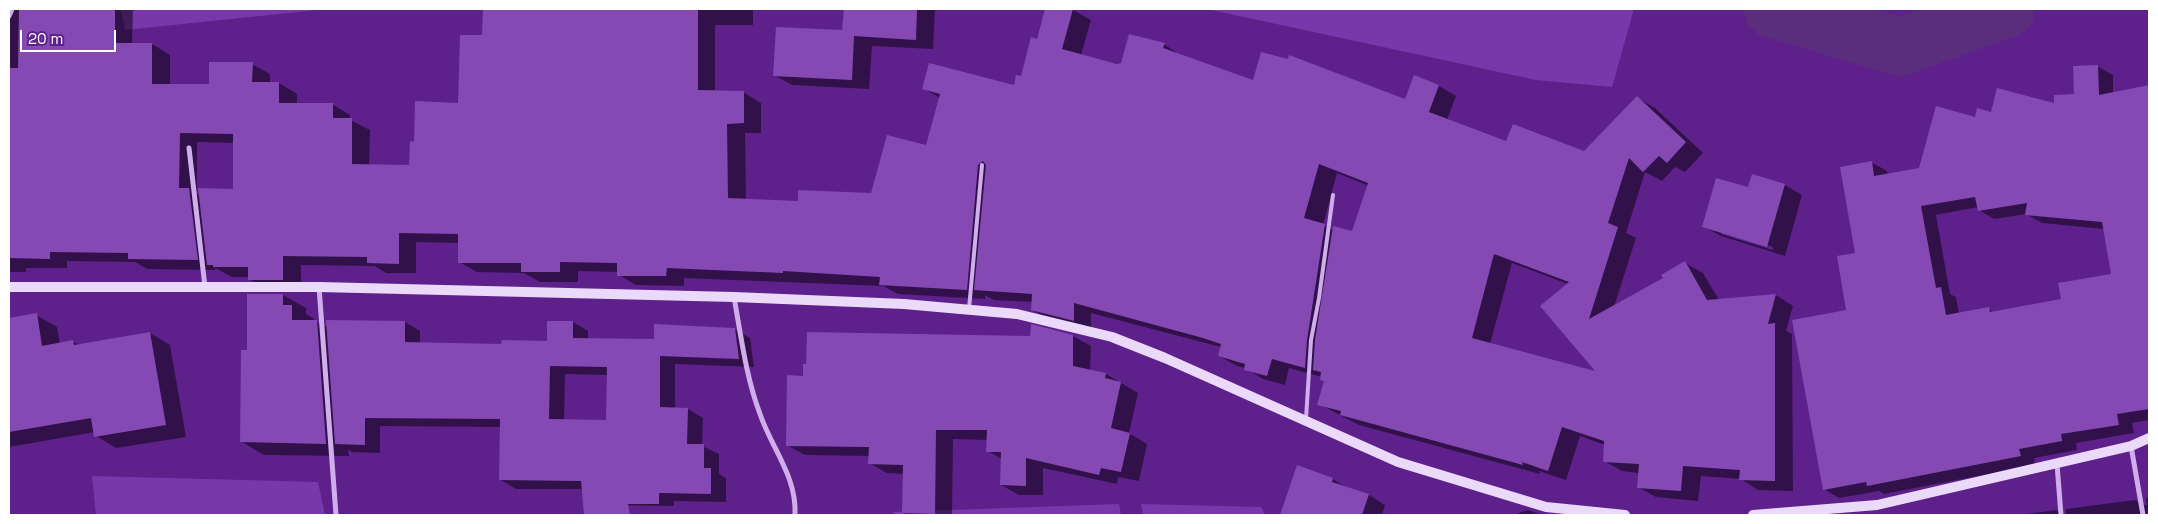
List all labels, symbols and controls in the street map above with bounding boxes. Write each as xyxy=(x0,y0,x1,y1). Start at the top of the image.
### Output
scale bar xyxy=(22,20,119,52)
text: 20 m xyxy=(28,29,63,48)

